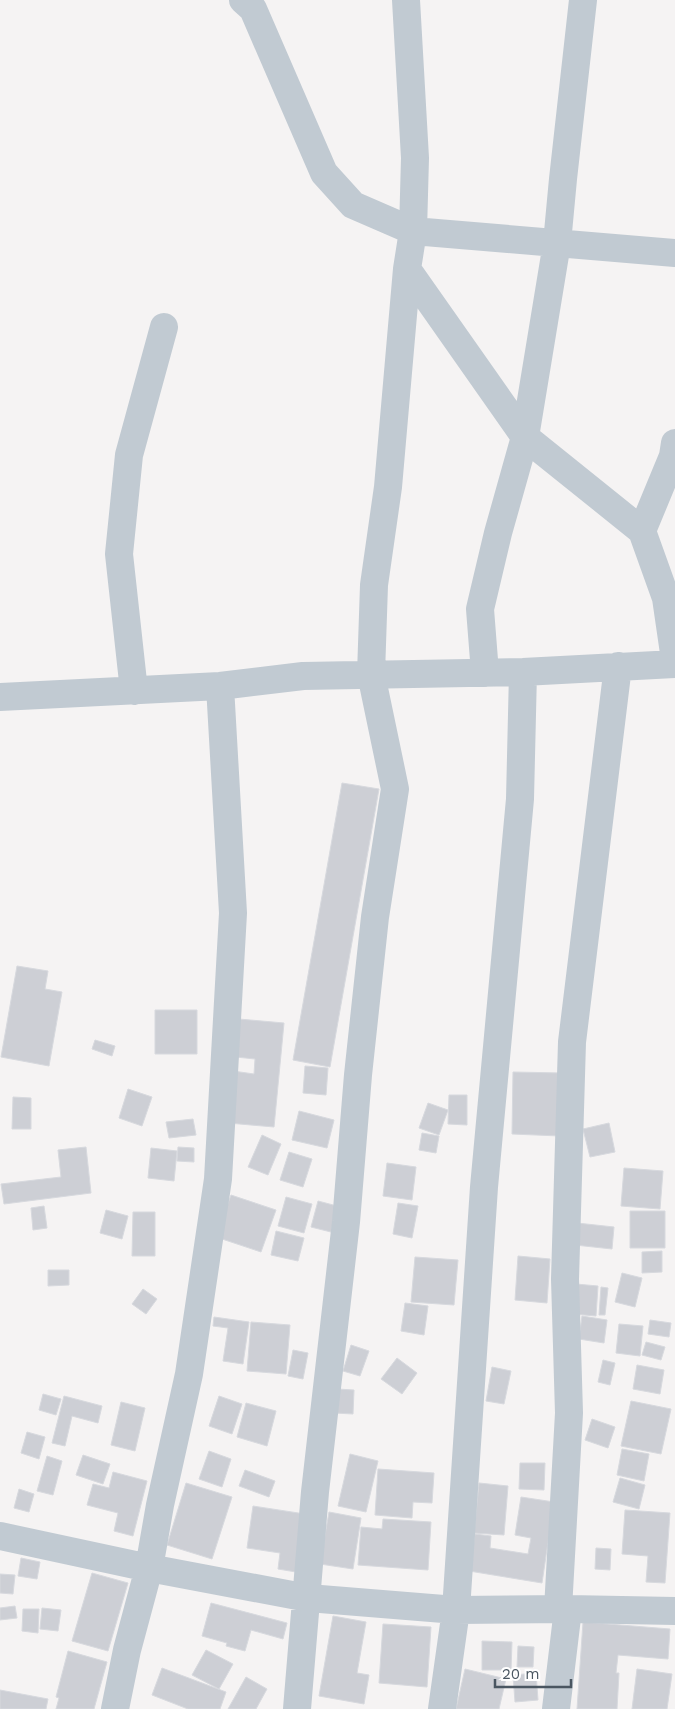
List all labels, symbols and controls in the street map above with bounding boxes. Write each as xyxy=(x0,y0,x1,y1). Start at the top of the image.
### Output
scale bar xyxy=(495,1656,571,1688)
text: 20 m xyxy=(502,1665,540,1683)

